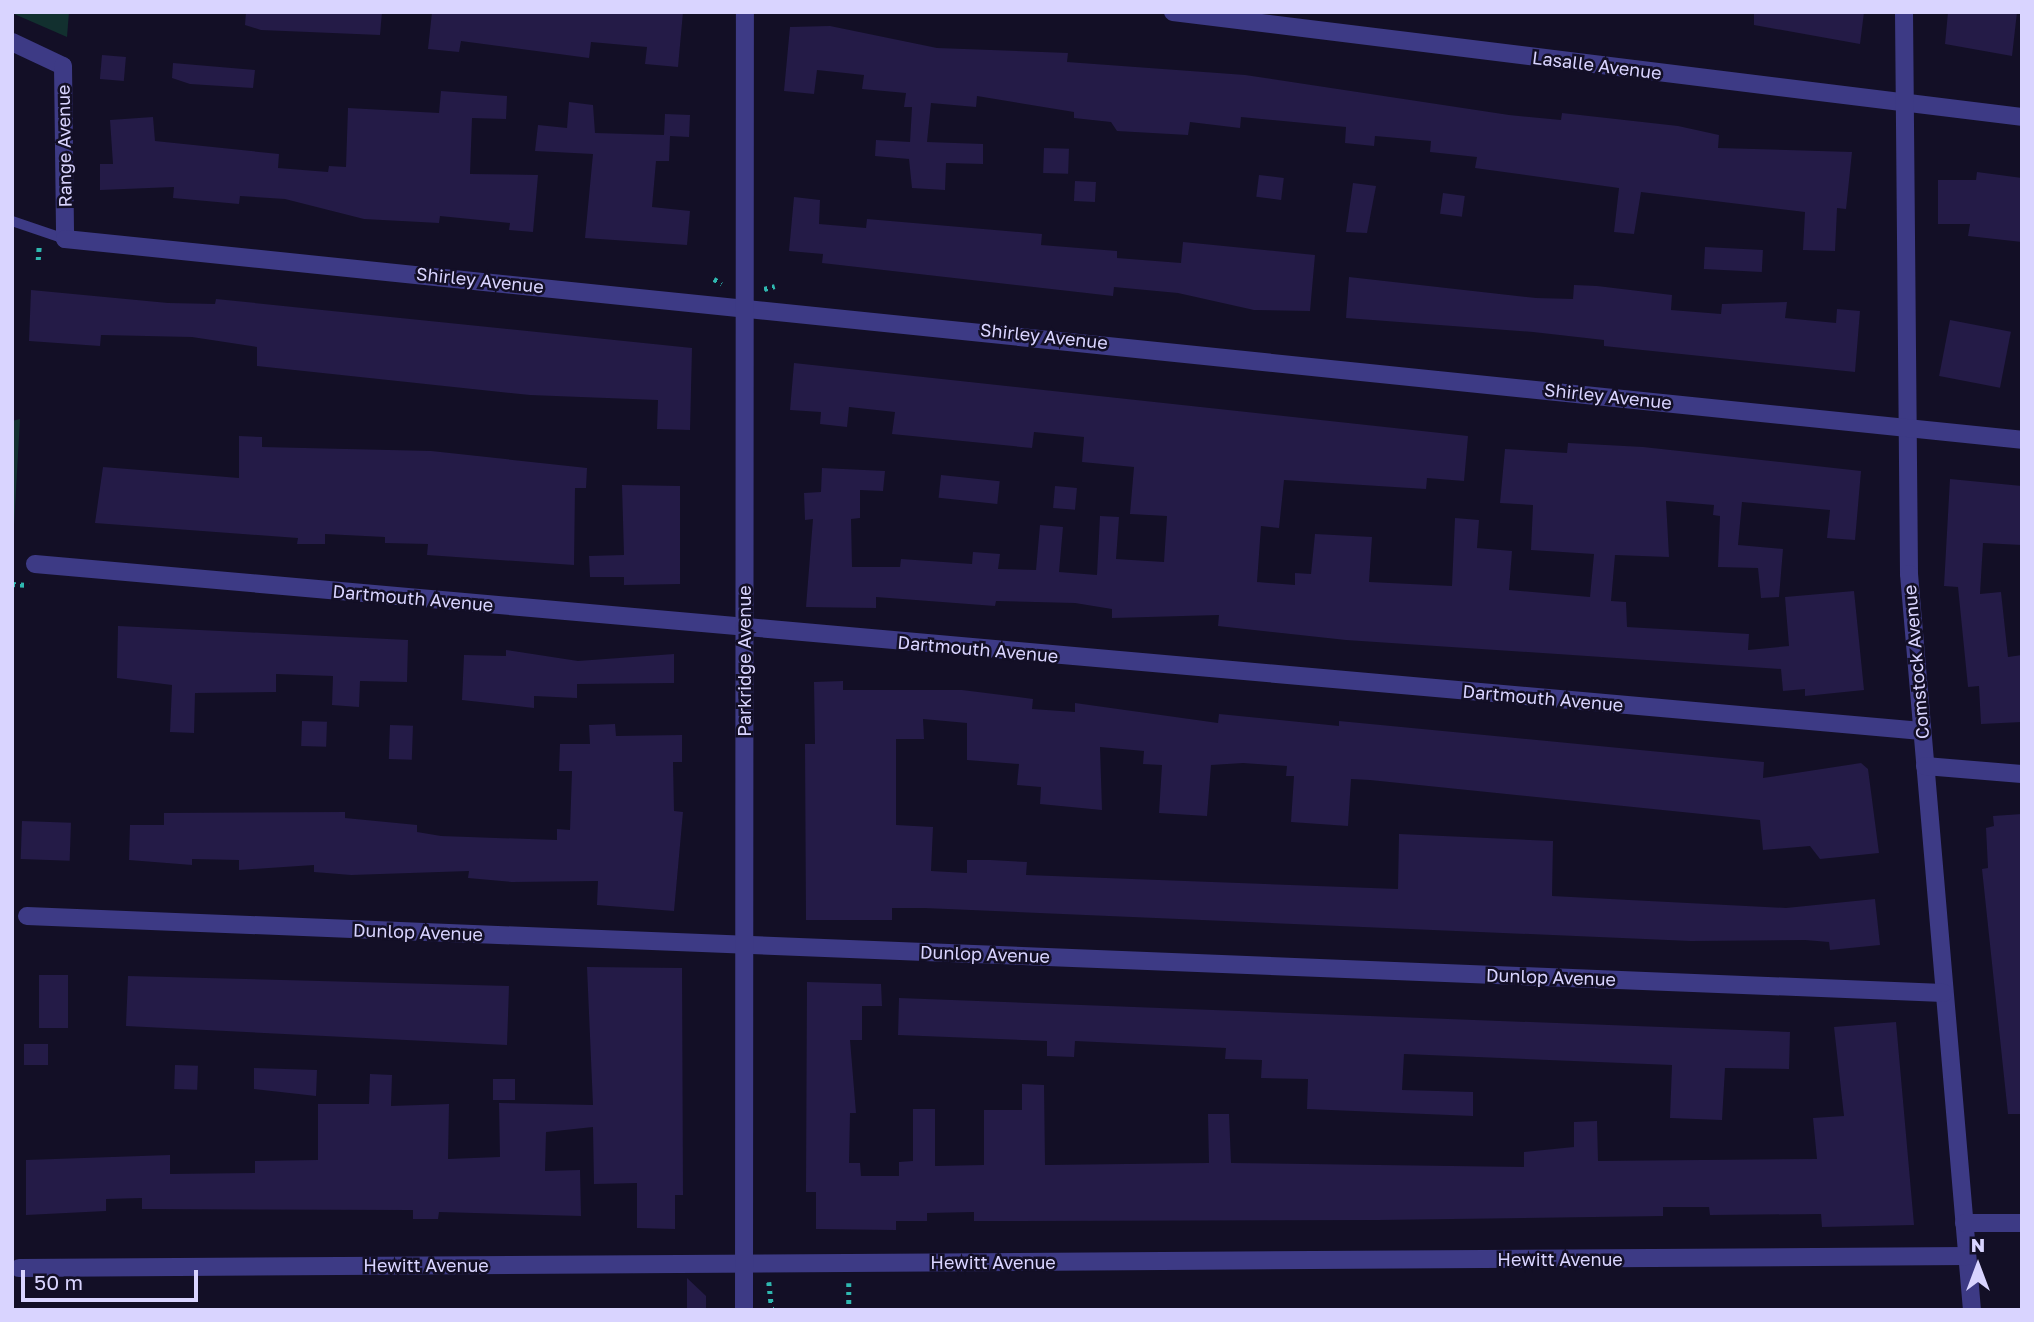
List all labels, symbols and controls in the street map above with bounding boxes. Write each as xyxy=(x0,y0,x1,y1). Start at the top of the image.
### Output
street label: Lasalle Avenue xyxy=(1531,46,1663,84)
street label: Range Avenue xyxy=(52,84,76,208)
street label: Shirley Avenue xyxy=(415,263,545,297)
street label: Shirley Avenue xyxy=(979,319,1109,353)
street label: Shirley Avenue xyxy=(1543,379,1673,413)
street label: Dartmouth Avenue xyxy=(332,580,494,616)
street label: Comstock Avenue xyxy=(1899,584,1933,740)
street label: Parkridge Avenue xyxy=(733,585,755,737)
street label: Dartmouth Avenue xyxy=(897,631,1059,667)
street label: Dartmouth Avenue xyxy=(1462,680,1624,716)
street label: Dunlop Avenue xyxy=(353,919,483,945)
street label: Dunlop Avenue xyxy=(920,941,1050,967)
street label: Dunlop Avenue xyxy=(1486,964,1616,990)
north arrow xyxy=(1943,1231,2013,1301)
text: N xyxy=(1971,1233,1985,1256)
street label: Hewitt Avenue xyxy=(1497,1248,1623,1270)
street label: Hewitt Avenue xyxy=(930,1251,1056,1273)
street label: Hewitt Avenue xyxy=(363,1254,489,1276)
scale bar xyxy=(24,1256,201,1300)
text: 50 m xyxy=(34,1269,83,1295)

